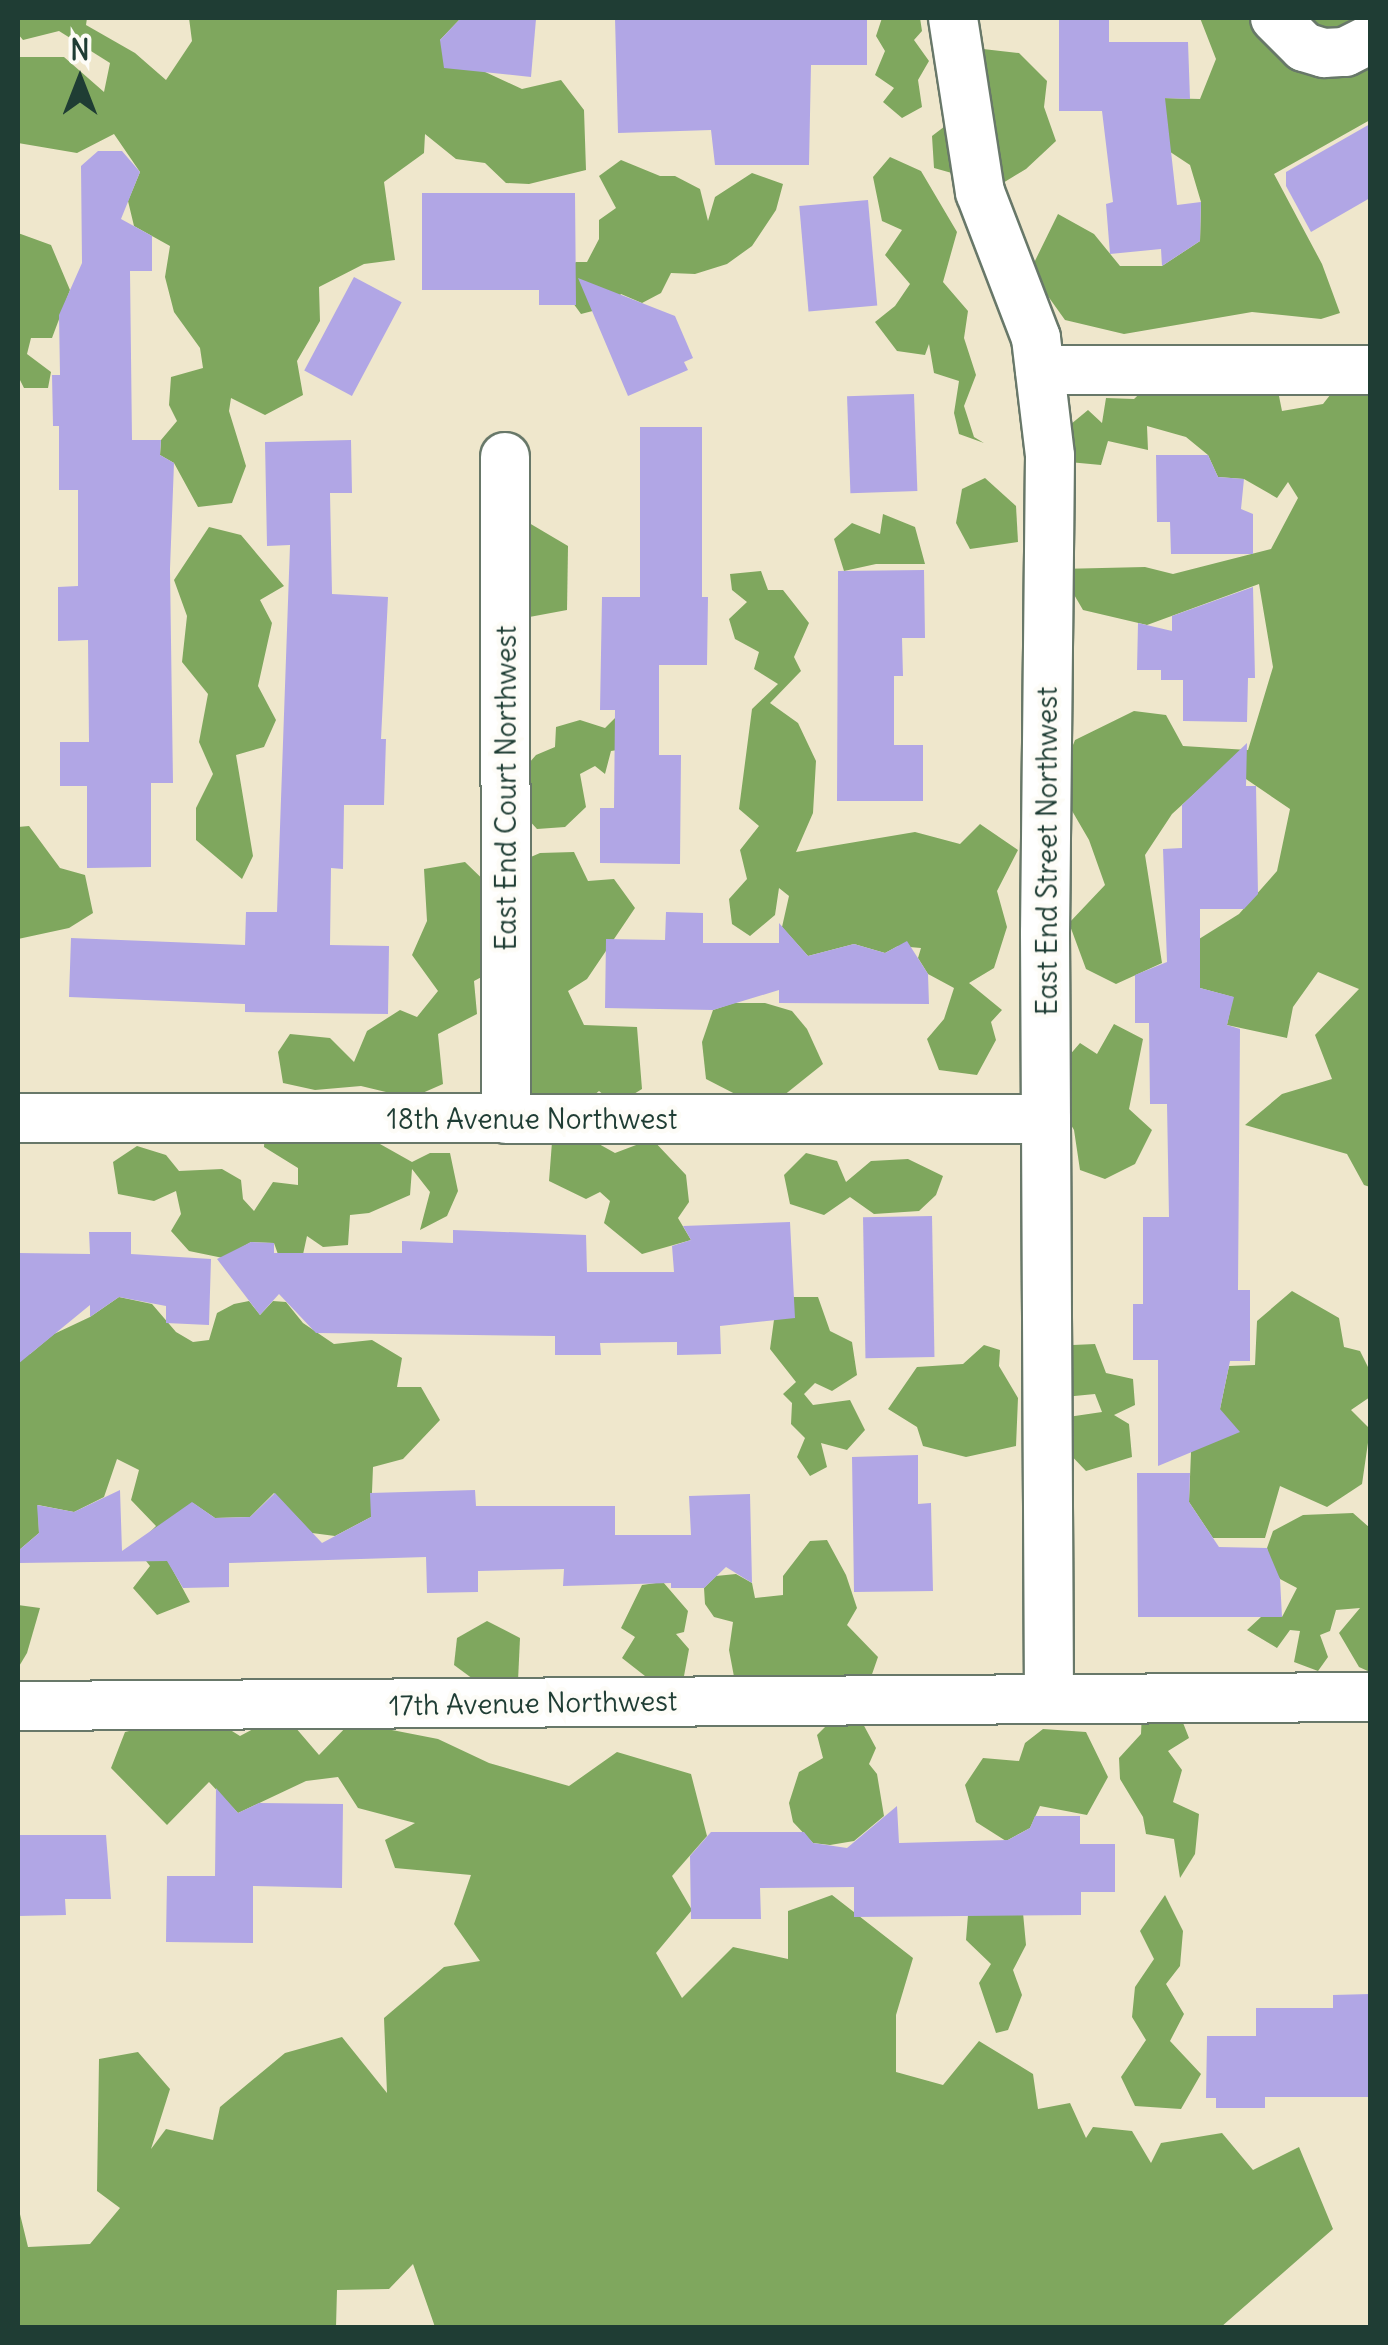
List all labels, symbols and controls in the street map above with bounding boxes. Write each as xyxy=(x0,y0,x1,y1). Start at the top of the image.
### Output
north arrow xyxy=(30,30,130,130)
text: N xyxy=(70,32,90,68)
street label: East End Court Northwest xyxy=(489,625,523,951)
street label: East End Street Northwest xyxy=(1030,687,1064,1015)
street label: 18th Avenue Northwest xyxy=(387,1102,677,1136)
street label: 17th Avenue Northwest xyxy=(388,1684,678,1722)

